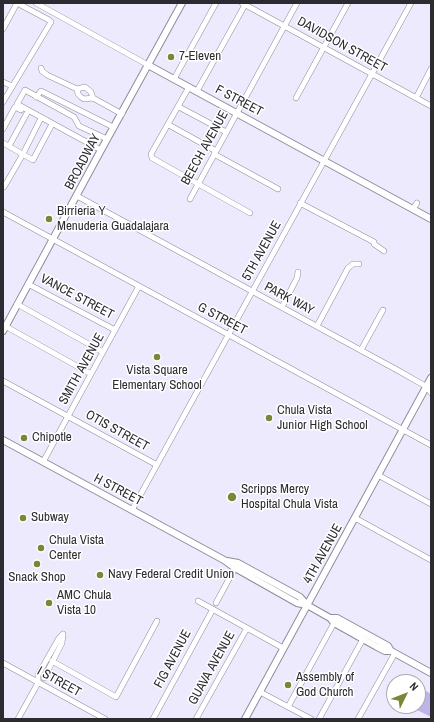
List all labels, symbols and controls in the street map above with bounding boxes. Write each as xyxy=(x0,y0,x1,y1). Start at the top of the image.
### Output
street label: DAVIDSON STREET xyxy=(295,14,389,76)
place label: 7-Eleven xyxy=(179,49,221,65)
marker: 7-Eleven xyxy=(166,52,176,62)
street label: F STREET xyxy=(213,82,265,120)
street label: BEECH AVENUE xyxy=(178,108,232,188)
street label: BROADWAY xyxy=(62,131,104,193)
place label: Birrieria Y Menuderia Guadalajara xyxy=(57,204,169,235)
marker: Birrieria Y Menuderia Guadalajara xyxy=(44,214,54,224)
street label: 5TH AVENUE xyxy=(239,218,285,284)
street label: VANCE STREET xyxy=(38,271,116,323)
street label: PARK WAY xyxy=(261,279,317,319)
street label: G STREET xyxy=(195,300,249,338)
street label: SMITH AVENUE xyxy=(56,331,108,407)
marker: Vista Square Elementary School xyxy=(152,352,162,362)
place label: Vista Square Elementary School xyxy=(112,363,202,394)
place label: Chula Vista Junior High School xyxy=(277,403,368,434)
street label: OTIS STREET xyxy=(83,407,151,455)
marker: Chula Vista Junior High School xyxy=(264,413,274,423)
place label: Chipotle xyxy=(32,430,72,446)
marker: Chipotle xyxy=(19,433,29,443)
street label: H STREET xyxy=(91,471,145,509)
place label: Scripps Mercy Hospital Chula Vista xyxy=(241,482,338,513)
marker: Scripps Mercy Hospital Chula Vista xyxy=(226,491,238,503)
place label: Subway xyxy=(31,510,69,526)
marker: Subway xyxy=(18,513,28,523)
street label: 4TH AVENUE xyxy=(300,521,346,587)
place label: Chula Vista Center xyxy=(49,533,104,564)
marker: Chula Vista Center xyxy=(36,543,46,553)
marker: Snack Shop xyxy=(32,559,42,569)
place label: Navy Federal Credit Union xyxy=(108,567,234,583)
place label: Snack Shop xyxy=(8,570,66,586)
marker: Navy Federal Credit Union xyxy=(95,570,105,580)
place label: AMC Chula Vista 10 xyxy=(57,588,111,619)
marker: AMC Chula Vista 10 xyxy=(44,598,54,608)
street label: FIG AVENUE xyxy=(151,627,195,691)
street label: GUAVA AVENUE xyxy=(185,628,239,708)
street label: I STREET xyxy=(34,664,84,700)
place label: Assembly of God Church xyxy=(296,670,354,701)
north arrow xyxy=(386,674,426,714)
text: N xyxy=(407,679,421,694)
marker: Assembly of God Church xyxy=(283,680,293,690)

